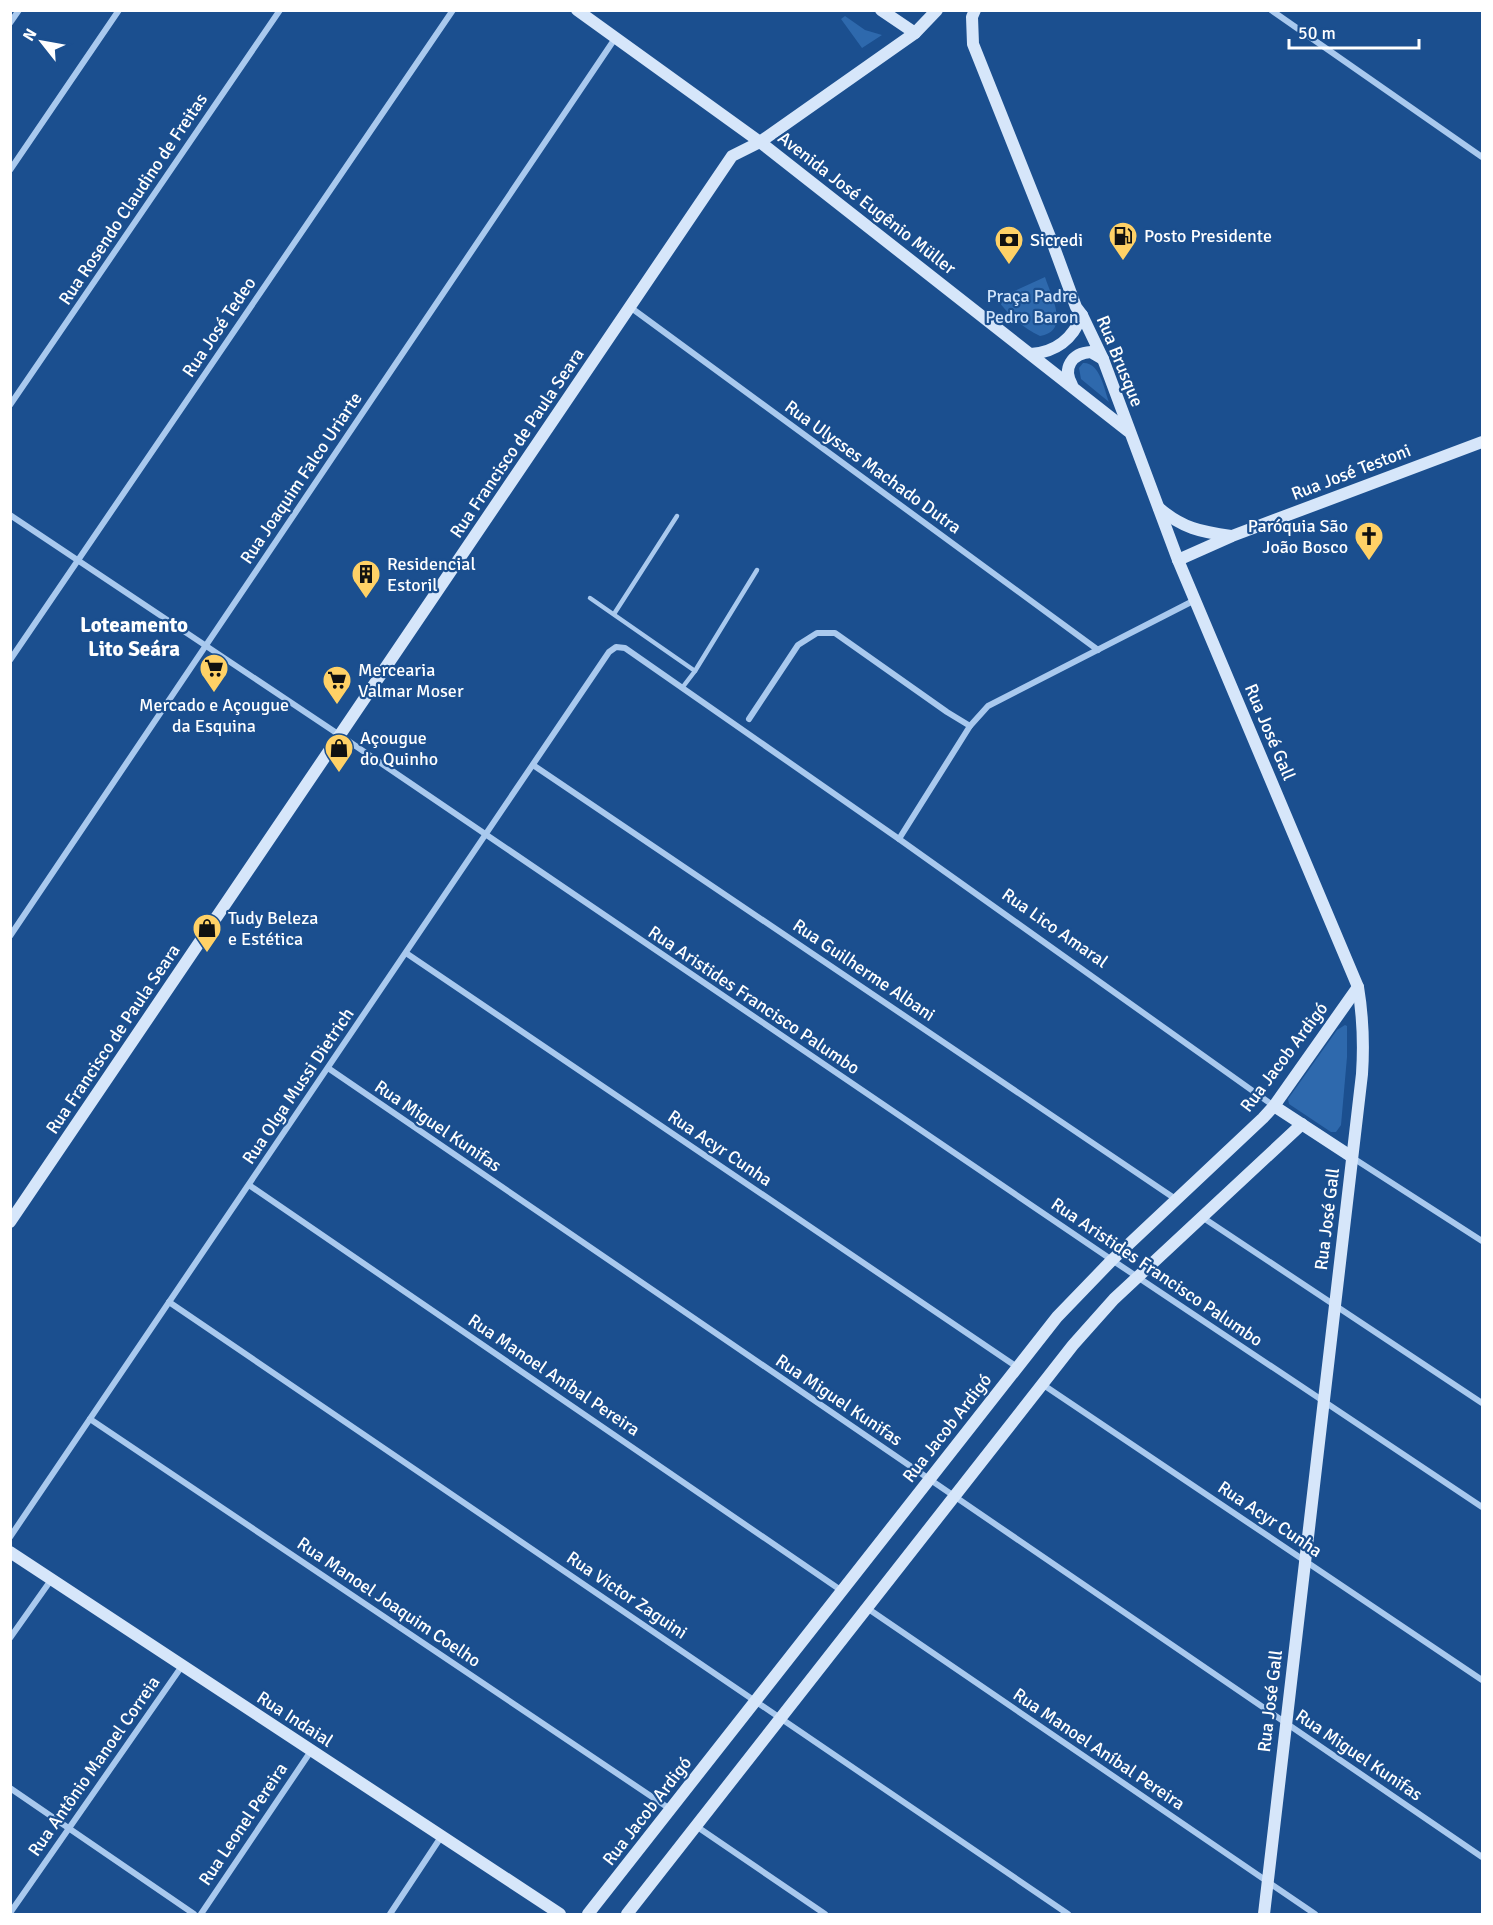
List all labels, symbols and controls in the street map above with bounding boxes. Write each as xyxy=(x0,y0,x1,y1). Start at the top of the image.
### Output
north arrow xyxy=(12,12,72,72)
scale bar xyxy=(1289,12,1420,50)
text: 50 m xyxy=(1298,22,1336,44)
text: N xyxy=(19,25,41,45)
street label: Rua Rosendo Claudino de Freitas xyxy=(54,89,212,309)
street label: Avenida José Eugênio Müller xyxy=(774,127,961,280)
fuel station icon: Posto Presidente xyxy=(1107,220,1139,262)
bank icon: Sicredi xyxy=(993,224,1025,266)
place label: Posto Presidente xyxy=(1144,225,1272,247)
place label: Sicredi xyxy=(1030,229,1083,251)
street label: Rua José Tedeo xyxy=(177,273,261,381)
park label: Praça Padre Pedro Baron xyxy=(985,285,1079,328)
street label: Rua Brusque xyxy=(1092,312,1148,410)
street label: Rua Francisco de Paula Seara xyxy=(445,344,589,542)
street label: Rua Joaquim Falco Uriarte xyxy=(235,388,367,568)
street label: Rua Ulysses Machado Dutra xyxy=(780,396,966,538)
street label: Rua José Testoni xyxy=(1288,439,1414,505)
place label: Paróquia São João Bosco xyxy=(1248,515,1348,558)
church icon: Paróquia São João Bosco xyxy=(1353,520,1385,562)
place label: Residencial Estoril xyxy=(387,553,476,596)
building icon: Residencial Estoril xyxy=(350,558,382,600)
district label: Loteamento Lito Seára xyxy=(80,612,188,662)
supermarket icon: Mercado e Açougue da Esquina xyxy=(198,652,230,694)
place label: Mercearia Valmar Moser xyxy=(358,659,464,702)
supermarket icon: Mercearia Valmar Moser xyxy=(321,664,353,706)
street label: Rua José Gall xyxy=(1240,680,1300,784)
place label: Mercado e Açougue da Esquina xyxy=(139,694,289,737)
place label: Açougue do Quinho xyxy=(360,727,438,770)
shop icon: Açougue do Quinho xyxy=(323,732,355,774)
street label: Rua Lico Amaral xyxy=(998,883,1112,973)
place label: Tudy Beleza e Estética xyxy=(228,907,318,950)
shop icon: Tudy Beleza e Estética xyxy=(191,912,223,954)
street label: Rua Guilherme Albani xyxy=(789,914,939,1026)
street label: Rua Aristides Francisco Palumbo xyxy=(644,921,864,1079)
street label: Rua Francisco de Paula Seara xyxy=(41,940,185,1138)
street label: Rua Jacob Ardigó xyxy=(1236,998,1332,1116)
street label: Rua Olga Mussi Dietrich xyxy=(237,1004,359,1168)
street label: Rua Miguel Kunifas xyxy=(370,1075,506,1177)
street label: Rua Acyr Cunha xyxy=(664,1105,776,1191)
street label: Rua José Gall xyxy=(1310,1167,1344,1271)
street label: Rua Aristides Francisco Palumbo xyxy=(1047,1193,1267,1351)
street label: Rua Manoel Aníbal Pereira xyxy=(464,1309,644,1441)
street label: Rua Miguel Kunifas xyxy=(771,1349,907,1451)
street label: Rua Jacob Ardigó xyxy=(898,1369,996,1487)
street label: Rua Acyr Cunha xyxy=(1214,1476,1326,1562)
street label: Rua Manoel Joaquim Coelho xyxy=(293,1532,485,1672)
street label: Rua Victor Zaguini xyxy=(562,1546,692,1644)
street label: Rua José Gall xyxy=(1253,1649,1287,1753)
street label: Rua Antônio Manoel Correia xyxy=(23,1672,165,1860)
street label: Rua Manoel Aníbal Pereira xyxy=(1009,1683,1189,1815)
street label: Rua Indaial xyxy=(253,1686,337,1752)
street label: Rua Miguel Kunifas xyxy=(1291,1704,1427,1806)
street label: Rua Jacob Ardigó xyxy=(598,1752,696,1870)
street label: Rua Leonel Pereira xyxy=(194,1758,292,1890)

